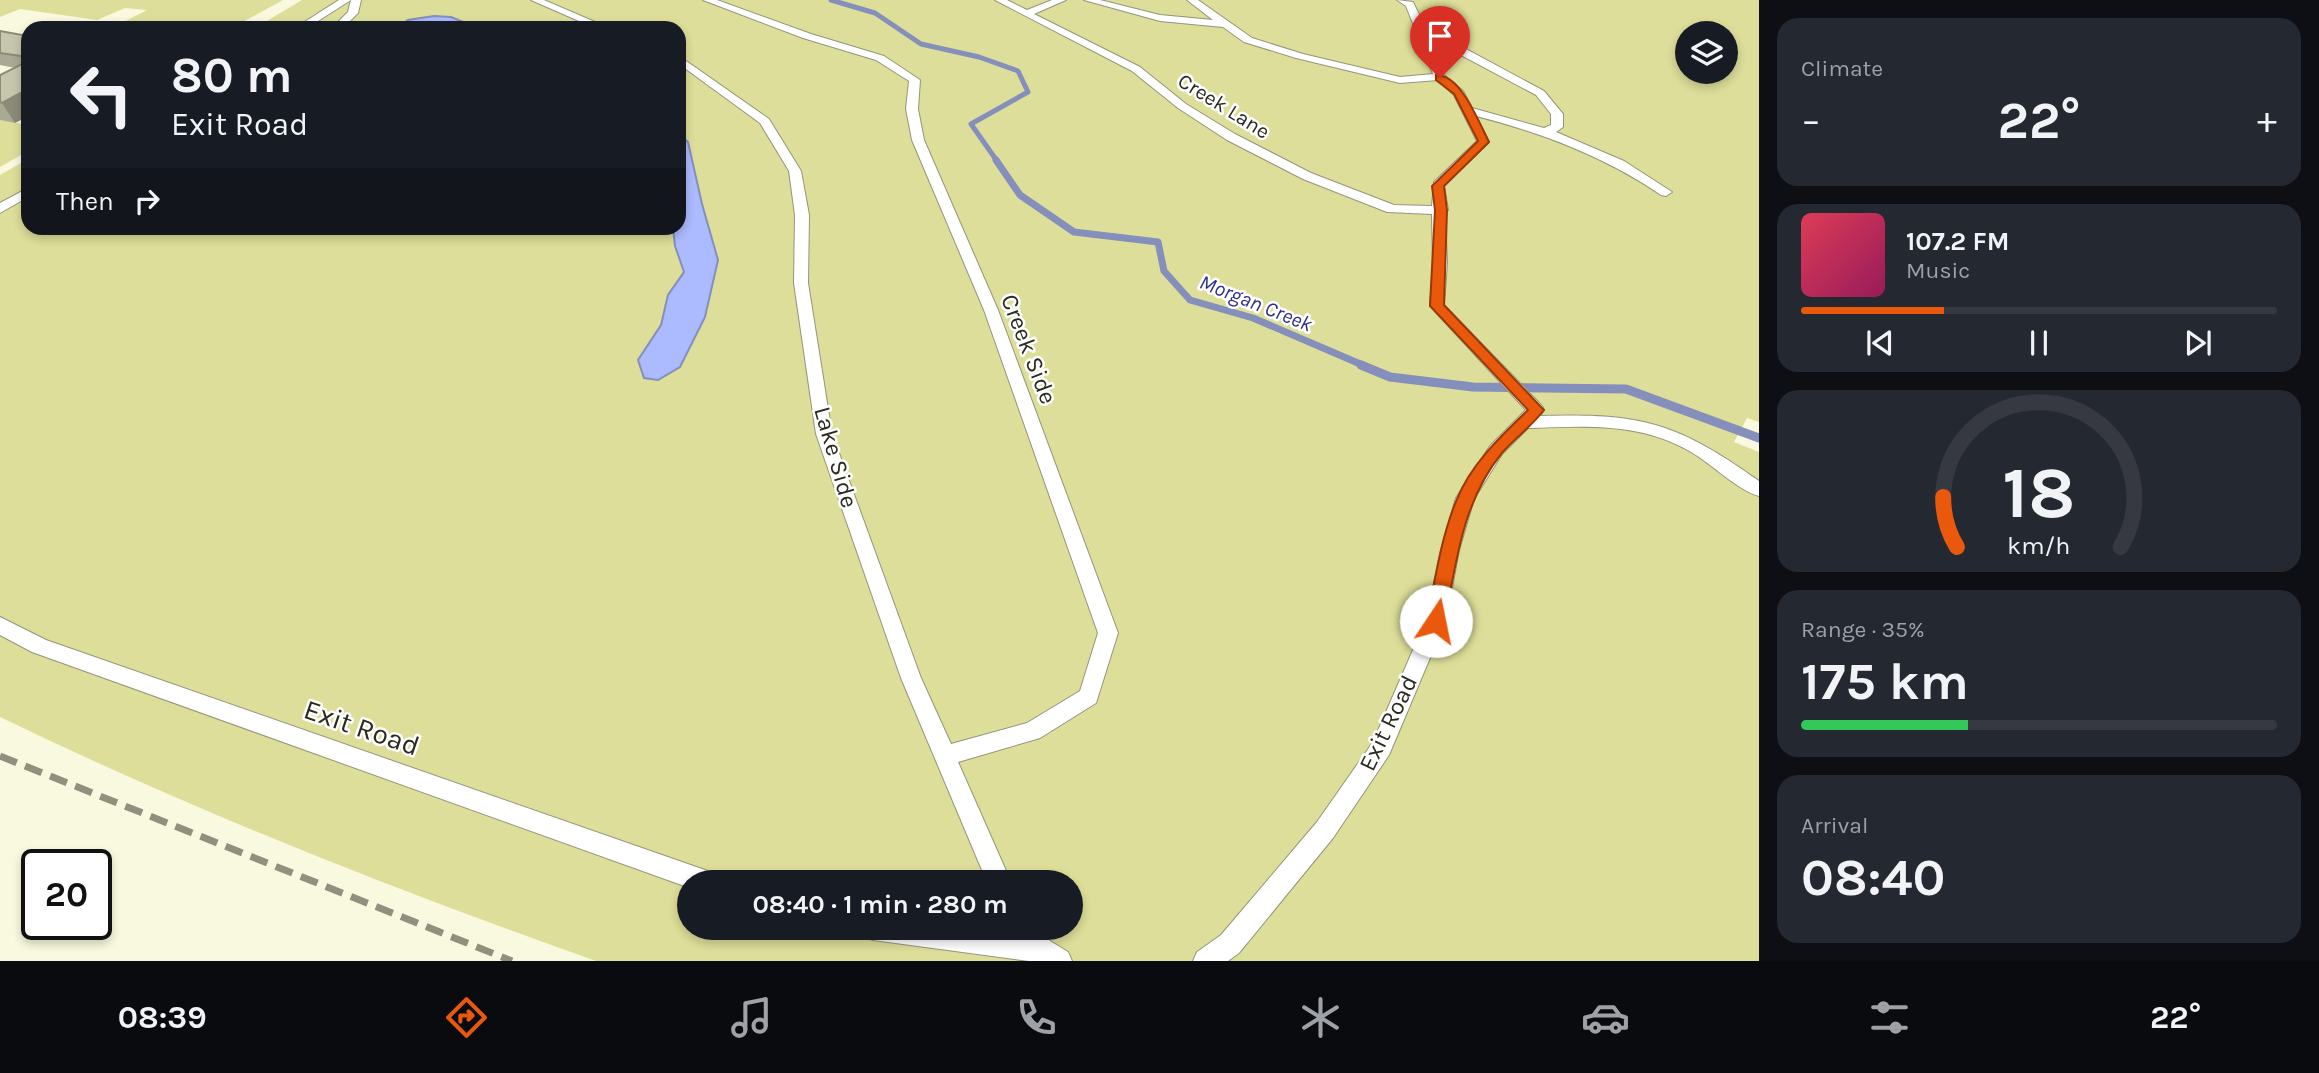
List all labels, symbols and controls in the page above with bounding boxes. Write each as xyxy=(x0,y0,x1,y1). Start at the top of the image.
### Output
pin xyxy=(1410,6,1470,78)
icon: arrive xyxy=(1421,17,1459,55)
map controls xyxy=(1675,21,1738,84)
button: layers xyxy=(1675,21,1738,84)
text: 80 m xyxy=(171,47,293,104)
icon: left xyxy=(56,49,147,140)
text: Climate xyxy=(1801,55,1883,82)
street label: Creek Lane xyxy=(1174,68,1274,144)
text: 22° xyxy=(1997,90,2081,151)
text: − xyxy=(1801,98,1821,143)
text: + xyxy=(2257,98,2277,143)
text: Exit Road xyxy=(171,106,308,143)
icon: right xyxy=(128,182,166,220)
text: Then xyxy=(56,186,114,217)
text: 107.2 FM xyxy=(1906,226,2010,257)
text: Music xyxy=(1906,257,1970,284)
water label: Morgan Creek xyxy=(1196,270,1316,337)
street label: Creek Side xyxy=(995,290,1063,408)
icon: previous xyxy=(1861,324,1899,362)
icon: pause xyxy=(2020,324,2058,362)
icon: next xyxy=(2179,324,2217,362)
street label: Lake Side xyxy=(808,403,864,511)
text: 18 xyxy=(2002,450,2076,535)
text: km/h xyxy=(2007,530,2071,559)
position arrow xyxy=(1399,584,1473,658)
text: Range · 35% xyxy=(1801,616,1925,643)
text: 175 km xyxy=(1801,651,1969,712)
street label: Exit Road xyxy=(1353,671,1423,775)
street label: Exit Road xyxy=(300,692,424,763)
text: Arrival xyxy=(1801,812,1868,839)
text: 08:40 xyxy=(1801,847,1945,908)
speed limit sign: 20 xyxy=(21,849,112,940)
text: 08:40 · 1 min · 280 m xyxy=(752,889,1008,920)
icon: directions xyxy=(442,993,491,1042)
icon: music xyxy=(727,993,776,1042)
icon: phone xyxy=(1012,993,1061,1042)
icon: climate xyxy=(1296,993,1345,1042)
icon: car xyxy=(1581,993,1630,1042)
icon: filters xyxy=(1865,993,1914,1042)
text: 08:39 xyxy=(118,999,207,1036)
text: 22° xyxy=(2150,999,2201,1036)

